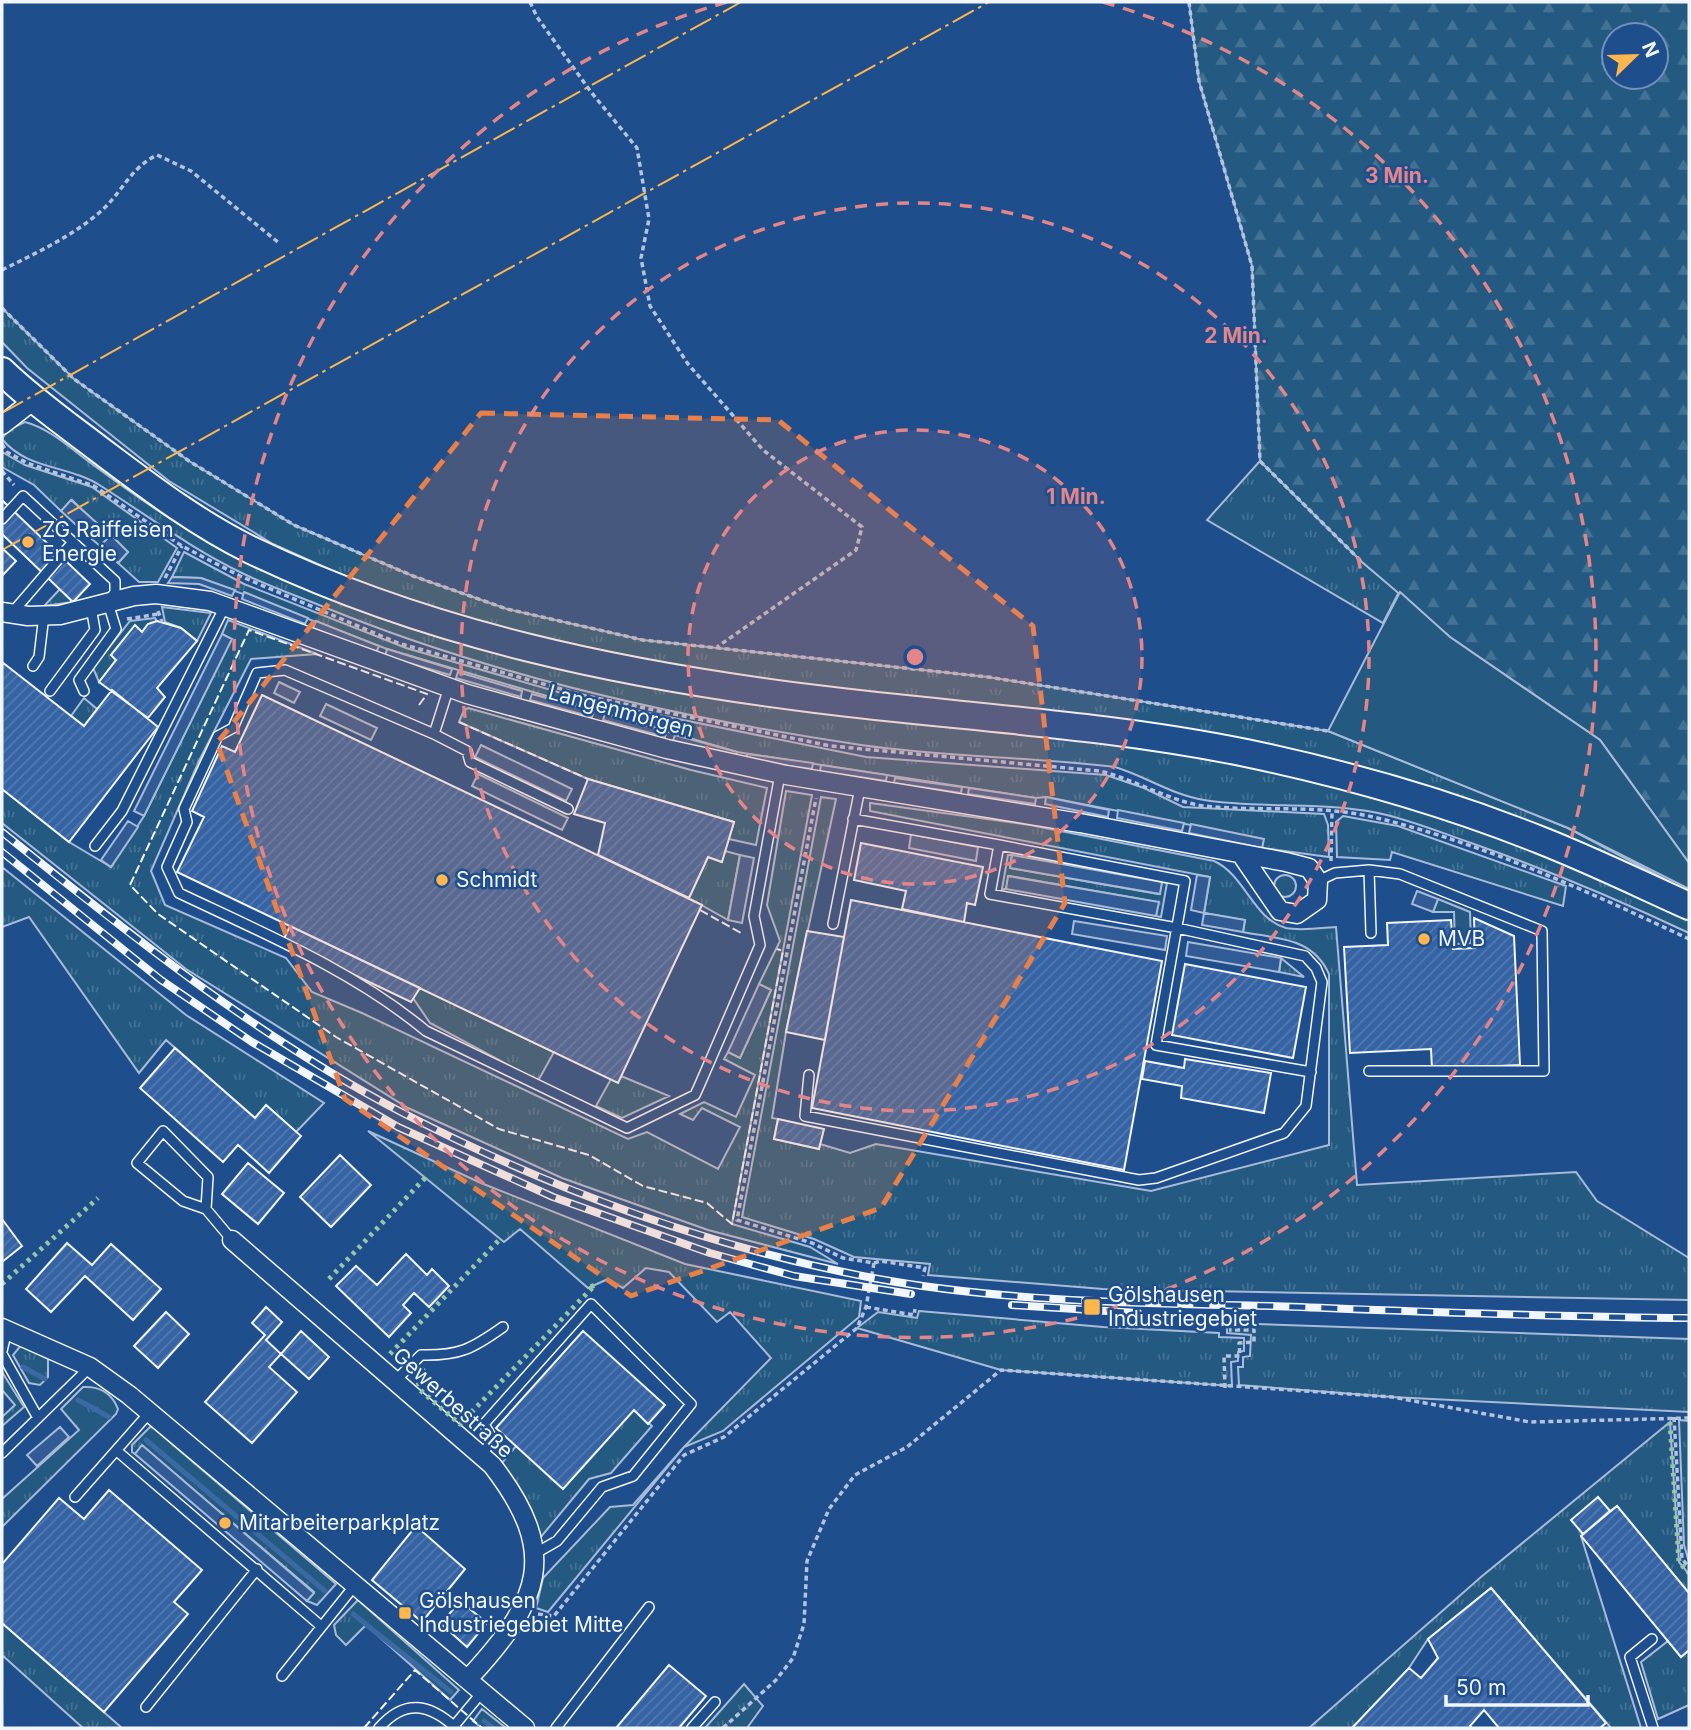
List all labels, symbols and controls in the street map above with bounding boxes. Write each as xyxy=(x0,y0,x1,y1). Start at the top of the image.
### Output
north arrow xyxy=(1600,21,1670,91)
text: N xyxy=(1637,38,1664,61)
text: 3 Min. xyxy=(1365,163,1429,188)
text: 2 Min. xyxy=(1204,323,1268,348)
text: 1 Min. xyxy=(1046,484,1106,509)
place label: ZG Raiffeisen Energie xyxy=(42,517,174,566)
marker: ZG Raiffeisen Energie xyxy=(20,534,36,550)
centre of rings xyxy=(903,645,927,669)
street label: Langenmorgen xyxy=(546,679,697,742)
place label: Schmidt xyxy=(456,867,538,892)
marker: Schmidt xyxy=(434,872,450,888)
place label: MVB xyxy=(1438,926,1485,951)
marker: MVB xyxy=(1416,931,1432,947)
place label: Gölshausen Industriegebiet xyxy=(1108,1282,1257,1331)
marker: Gölshausen Industriegebiet xyxy=(1082,1297,1102,1317)
street label: Gewerbestraße xyxy=(388,1342,518,1463)
place label: Mitarbeiterparkplatz xyxy=(239,1510,440,1535)
marker: Mitarbeiterparkplatz xyxy=(217,1515,233,1531)
place label: Gölshausen Industriegebiet Mitte xyxy=(419,1588,623,1637)
marker: Gölshausen Industriegebiet Mitte xyxy=(397,1605,413,1621)
scale bar xyxy=(1446,1664,1588,1708)
text: 50 m xyxy=(1456,1675,1506,1700)

